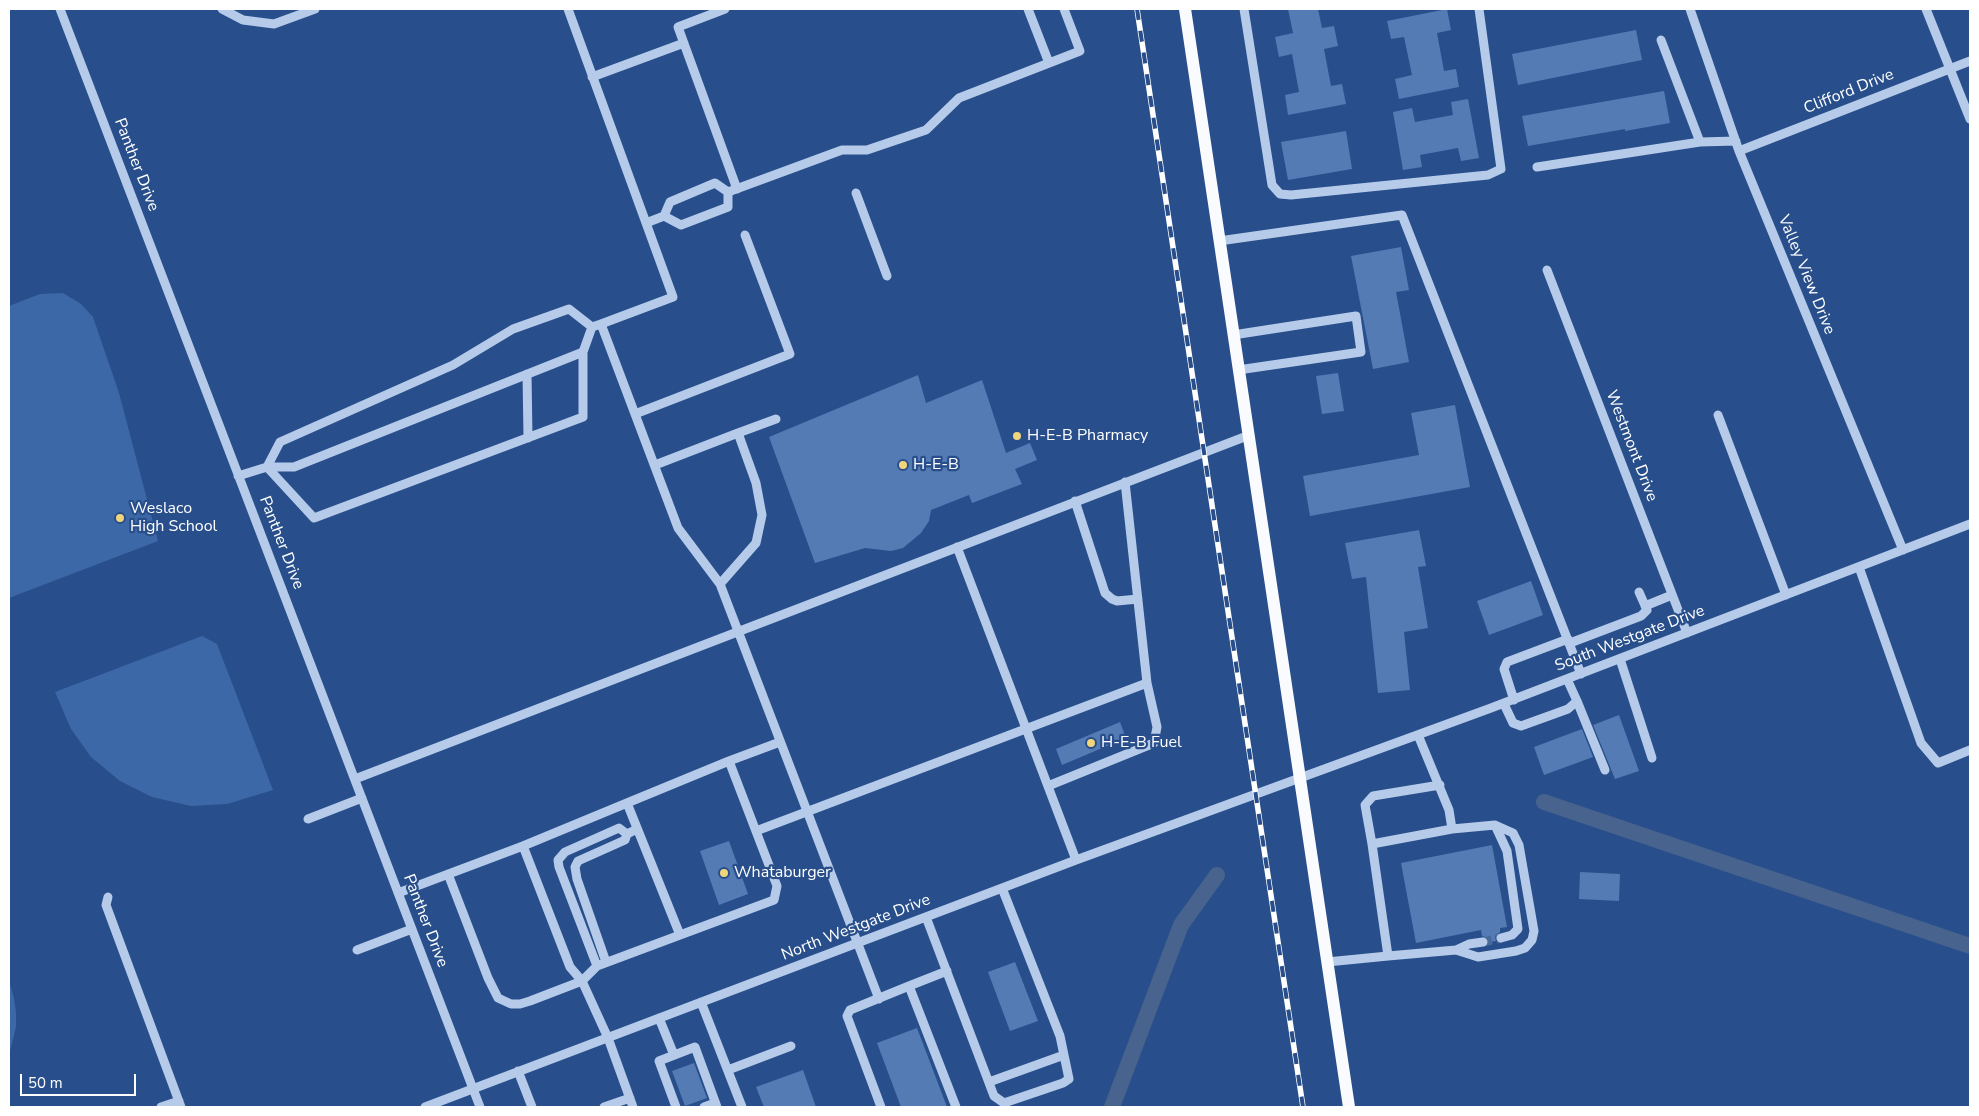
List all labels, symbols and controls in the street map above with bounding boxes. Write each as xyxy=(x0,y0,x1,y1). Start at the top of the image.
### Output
street label: Clifford Drive xyxy=(1801,65,1897,119)
street label: Panther Drive xyxy=(109,116,163,214)
street label: Valley View Drive xyxy=(1773,212,1839,338)
street label: Westmont Drive xyxy=(1601,388,1661,504)
place label: H-E-B Pharmacy xyxy=(1027,426,1148,446)
marker: H-E-B Pharmacy xyxy=(1011,430,1023,442)
place label: H-E-B xyxy=(913,455,959,475)
marker: H-E-B xyxy=(897,459,909,471)
street label: Panther Drive xyxy=(254,494,308,592)
place label: Weslaco High School xyxy=(130,499,217,537)
marker: Weslaco High School xyxy=(114,512,126,524)
street label: South Westgate Drive xyxy=(1552,602,1708,676)
place label: H-E-B Fuel xyxy=(1101,733,1182,753)
marker: H-E-B Fuel xyxy=(1085,737,1097,749)
place label: Whataburger xyxy=(734,863,831,883)
marker: Whataburger xyxy=(718,867,730,879)
street label: Panther Drive xyxy=(398,872,452,970)
street label: North Westgate Drive xyxy=(779,891,933,965)
scale bar xyxy=(22,1064,139,1096)
text: 50 m xyxy=(28,1073,63,1093)

